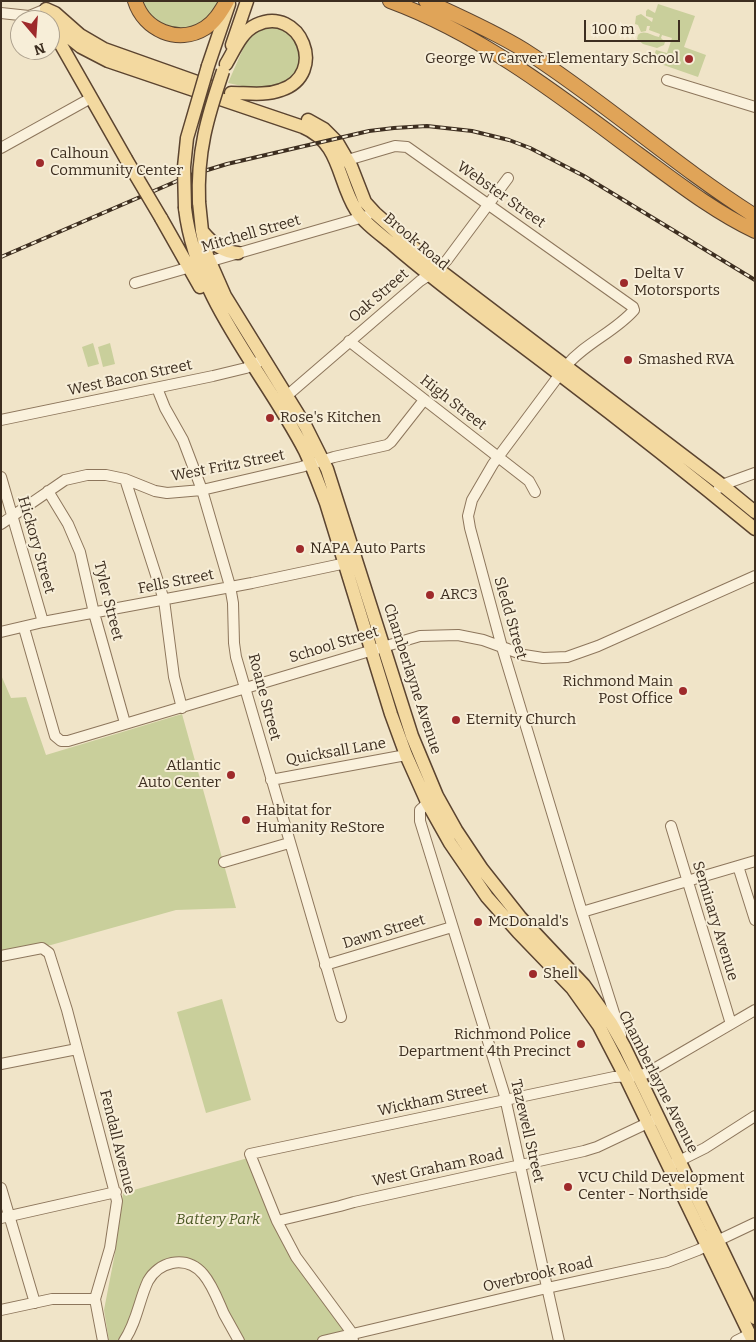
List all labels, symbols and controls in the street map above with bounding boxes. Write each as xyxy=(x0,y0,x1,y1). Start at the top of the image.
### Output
north arrow xyxy=(10,10,60,60)
scale bar xyxy=(586,10,682,42)
text: 100 m xyxy=(592,20,635,38)
text: N xyxy=(32,39,47,59)
place label: George W Carver Elementary School xyxy=(425,50,679,68)
marker: George W Carver Elementary School xyxy=(683,53,695,65)
place label: Calhoun Community Center xyxy=(50,145,183,180)
marker: Calhoun Community Center xyxy=(34,157,46,169)
street label: Webster Street xyxy=(453,158,549,232)
street label: Brook Road xyxy=(380,209,452,275)
street label: Mitchell Street xyxy=(199,211,303,257)
street label: Oak Street xyxy=(346,265,412,327)
place label: Delta V Motorsports xyxy=(634,265,720,300)
marker: Delta V Motorsports xyxy=(618,277,630,289)
place label: Smashed RVA xyxy=(638,351,734,369)
marker: Smashed RVA xyxy=(622,354,634,366)
street label: West Bacon Street xyxy=(66,356,194,400)
street label: High Street xyxy=(416,372,490,434)
place label: Rose's Kitchen xyxy=(280,409,381,427)
marker: Rose's Kitchen xyxy=(264,412,276,424)
street label: West Fritz Street xyxy=(170,446,286,486)
street label: Hickory Street xyxy=(13,494,59,596)
place label: NAPA Auto Parts xyxy=(310,540,426,558)
marker: NAPA Auto Parts xyxy=(294,543,306,555)
street label: Tyler Street xyxy=(89,560,127,642)
street label: Fells Street xyxy=(136,566,216,598)
street label: Sledd Street xyxy=(490,575,530,661)
place label: ARC3 xyxy=(440,586,478,604)
marker: ARC3 xyxy=(424,589,436,601)
street label: Chamberlayne Avenue xyxy=(379,601,445,757)
street label: School Street xyxy=(287,623,381,667)
street label: Roane Street xyxy=(244,651,284,743)
place label: Richmond Main Post Office xyxy=(563,673,673,708)
marker: Richmond Main Post Office xyxy=(677,685,689,697)
place label: Eternity Church xyxy=(466,711,576,729)
marker: Eternity Church xyxy=(450,714,462,726)
street label: Quicksall Lane xyxy=(284,734,388,770)
place label: Atlantic Auto Center xyxy=(138,757,221,792)
marker: Atlantic Auto Center xyxy=(225,769,237,781)
place label: Habitat for Humanity ReStore xyxy=(256,802,385,837)
marker: Habitat for Humanity ReStore xyxy=(240,814,252,826)
street label: Seminary Avenue xyxy=(688,859,742,983)
street label: Dawn Street xyxy=(341,911,427,953)
place label: McDonald's xyxy=(488,913,569,931)
marker: McDonald's xyxy=(472,916,484,928)
place label: Shell xyxy=(543,965,578,983)
marker: Shell xyxy=(527,968,539,980)
street label: Chamberlayne Avenue xyxy=(614,1008,702,1156)
place label: Richmond Police Department 4th Precinct xyxy=(398,1026,571,1061)
marker: Richmond Police Department 4th Precinct xyxy=(575,1038,587,1050)
street label: Tazewell Street xyxy=(506,1078,548,1184)
street label: Wickham Street xyxy=(376,1080,490,1120)
street label: Fendall Avenue xyxy=(95,1088,139,1196)
street label: West Graham Road xyxy=(371,1145,505,1191)
place label: VCU Child Development Center - Northside xyxy=(578,1169,745,1204)
marker: VCU Child Development Center - Northside xyxy=(562,1181,574,1193)
park label: Battery Park xyxy=(176,1211,260,1229)
street label: Overbrook Road xyxy=(481,1254,595,1296)

